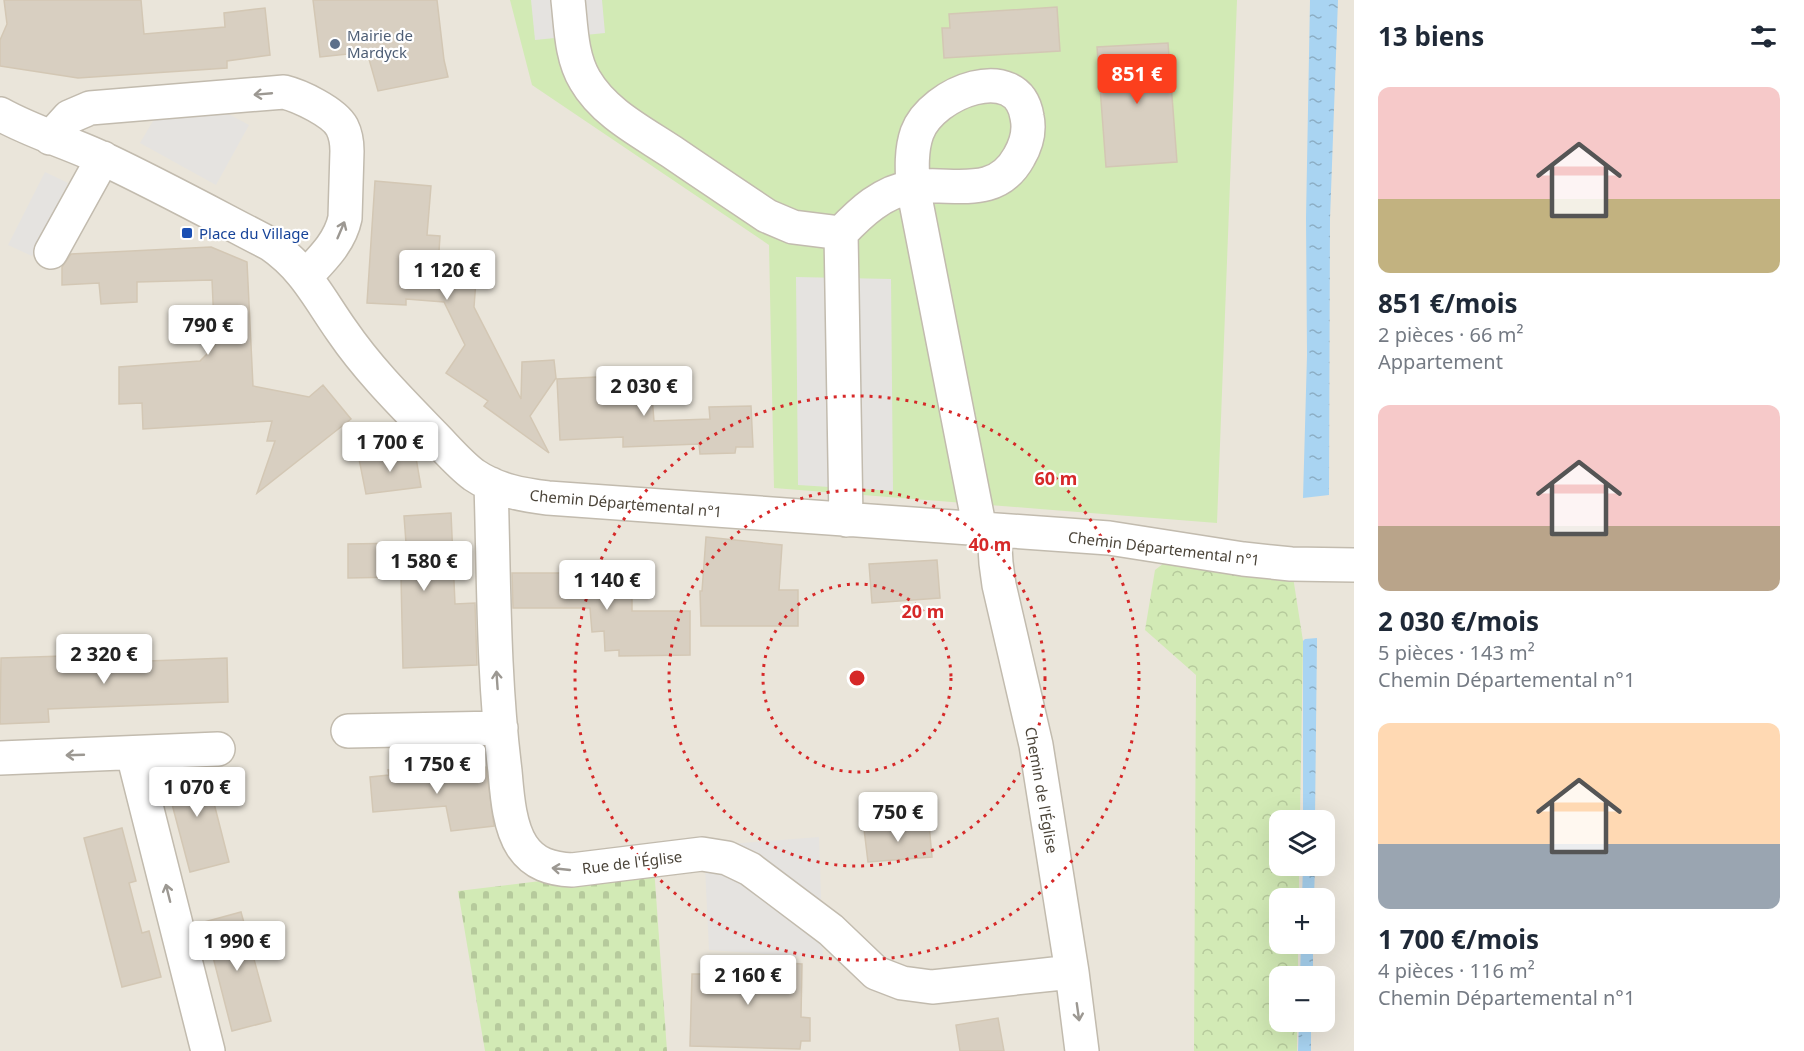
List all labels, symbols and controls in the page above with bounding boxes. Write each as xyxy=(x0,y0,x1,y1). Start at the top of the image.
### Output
text: 13 biens xyxy=(1378,18,1484,54)
icon: filters xyxy=(1747,20,1780,53)
place label: Mairie de Mardyck xyxy=(347,25,413,62)
marker: Mairie de Mardyck xyxy=(328,37,342,51)
pin: 851 € xyxy=(1095,54,1179,105)
text: 851 € xyxy=(1112,60,1162,87)
one-way arrow xyxy=(254,88,274,99)
icon: home xyxy=(1525,126,1633,234)
one-way arrow xyxy=(336,222,347,240)
place label: Place du Village xyxy=(199,223,309,243)
marker: Place du Village xyxy=(180,226,194,240)
pin: 1 120 € xyxy=(392,250,502,301)
text: 1 120 € xyxy=(413,256,481,283)
text: 851 €/mois xyxy=(1378,285,1517,321)
pin: 790 € xyxy=(166,305,250,356)
text: 790 € xyxy=(183,311,233,338)
text: 2 pièces · 66 m² xyxy=(1378,321,1523,348)
text: Appartement xyxy=(1378,348,1503,375)
pin: 2 030 € xyxy=(589,366,699,417)
text: 2 030 € xyxy=(610,372,678,399)
pin: 1 700 € xyxy=(335,422,445,473)
text: 1 700 € xyxy=(356,428,424,455)
icon: home xyxy=(1525,444,1633,552)
text: 60 m xyxy=(1035,466,1077,490)
street label: Chemin Départemental n°1 xyxy=(529,485,723,521)
street label: Chemin Départemental n°1 xyxy=(1067,526,1261,570)
text: 40 m xyxy=(969,532,1011,556)
pin: 1 580 € xyxy=(369,541,479,592)
text: 1 580 € xyxy=(390,547,458,574)
pin: 1 140 € xyxy=(552,560,662,611)
text: 1 140 € xyxy=(573,566,641,593)
text: 20 m xyxy=(902,599,944,623)
text: 2 030 €/mois xyxy=(1378,603,1539,639)
pin: 2 320 € xyxy=(49,634,159,685)
text: 5 pièces · 143 m² xyxy=(1378,639,1535,666)
text: 2 320 € xyxy=(70,640,138,667)
text: Chemin Départemental n°1 xyxy=(1378,666,1635,693)
centre of rings xyxy=(847,668,867,688)
one-way arrow xyxy=(492,670,503,690)
street label: Chemin de l'Église xyxy=(1021,725,1063,855)
pin: 1 750 € xyxy=(382,744,492,795)
one-way arrow xyxy=(65,750,85,761)
text: 1 750 € xyxy=(403,750,471,777)
icon: home xyxy=(1525,762,1633,870)
pin: 1 070 € xyxy=(142,767,252,818)
text: 1 070 € xyxy=(163,773,231,800)
pin: 750 € xyxy=(856,792,940,843)
text: 750 € xyxy=(873,798,923,825)
map controls xyxy=(1269,810,1335,1032)
button: layers xyxy=(1269,810,1335,876)
street label: Rue de l'Église xyxy=(581,846,683,878)
one-way arrow xyxy=(551,863,571,874)
one-way arrow xyxy=(162,883,174,902)
button: + xyxy=(1269,888,1335,954)
pin: 1 990 € xyxy=(182,921,292,972)
text: 1 700 €/mois xyxy=(1378,921,1539,957)
text: 1 990 € xyxy=(203,927,271,954)
pin: 2 160 € xyxy=(693,955,803,1006)
text: 4 pièces · 116 m² xyxy=(1378,957,1535,984)
text: 2 160 € xyxy=(714,961,782,988)
button: − xyxy=(1269,966,1335,1032)
text: Chemin Départemental n°1 xyxy=(1378,984,1635,1011)
one-way arrow xyxy=(1072,1001,1083,1021)

